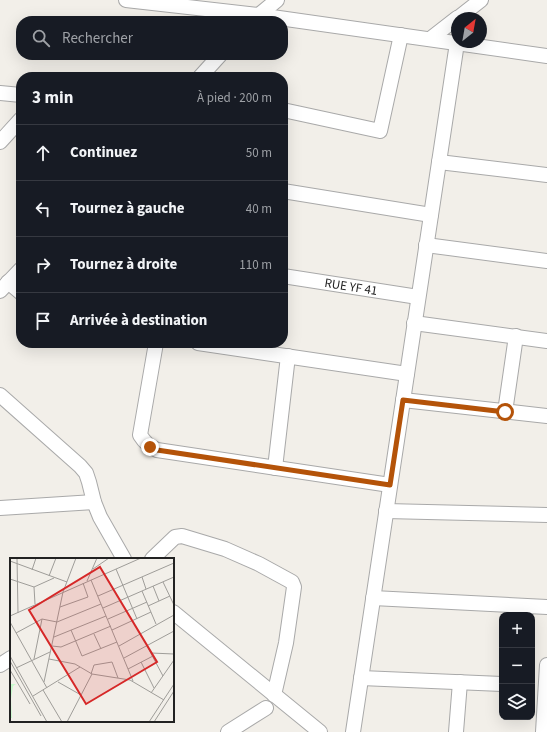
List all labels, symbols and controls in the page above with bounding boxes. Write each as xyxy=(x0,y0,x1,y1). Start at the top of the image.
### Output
north arrow xyxy=(451,12,487,48)
search box xyxy=(16,16,288,60)
icon: search xyxy=(30,27,52,49)
text: Rechercher xyxy=(62,28,133,49)
text: 3 min xyxy=(32,86,73,110)
text: À pied · 200 m xyxy=(197,89,272,107)
icon: ahead xyxy=(32,142,54,164)
text: Continuez xyxy=(70,142,137,163)
text: 50 m xyxy=(246,144,272,162)
icon: left xyxy=(32,198,54,220)
text: Tournez à gauche xyxy=(70,198,185,219)
text: 40 m xyxy=(246,200,272,218)
icon: right xyxy=(32,254,54,276)
text: Tournez à droite xyxy=(70,254,177,275)
text: 110 m xyxy=(239,256,272,274)
street label: RUE YF 41 xyxy=(323,274,379,300)
icon: arrive xyxy=(32,310,54,332)
text: Arrivée à destination xyxy=(70,310,207,331)
route start xyxy=(496,403,514,421)
route end xyxy=(141,438,159,456)
inset map xyxy=(10,558,174,722)
map controls xyxy=(499,612,535,720)
button: + xyxy=(499,612,535,648)
button: − xyxy=(499,648,535,684)
button: layers xyxy=(499,684,535,720)

